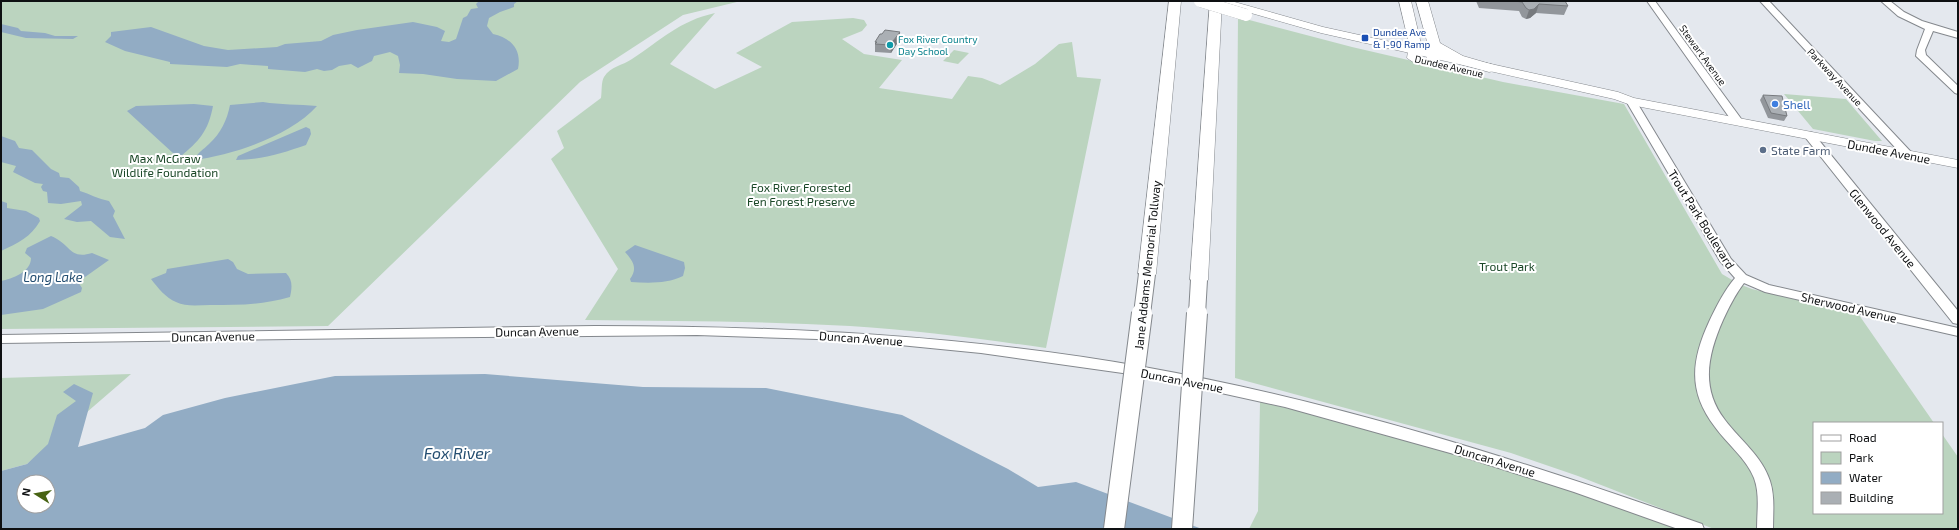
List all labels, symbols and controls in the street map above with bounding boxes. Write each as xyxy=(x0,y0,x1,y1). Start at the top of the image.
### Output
street label: Stewart Avenue xyxy=(1677,22,1729,88)
place label: Dundee Ave & I-90 Ramp xyxy=(1373,26,1430,50)
place label: Fox River Country Day School xyxy=(898,33,978,57)
marker: Dundee Ave & I-90 Ramp xyxy=(1360,33,1370,43)
marker: Fox River Country Day School xyxy=(885,40,895,50)
street label: Parkway Avenue xyxy=(1805,46,1865,108)
street label: Dundee Avenue xyxy=(1413,52,1485,80)
place label: Shell xyxy=(1783,97,1811,111)
marker: Shell xyxy=(1770,99,1780,109)
street label: Dundee Avenue xyxy=(1846,136,1932,166)
place label: State Farm xyxy=(1771,143,1831,157)
marker: State Farm xyxy=(1758,145,1768,155)
park label: Max McGraw Wildlife Foundation xyxy=(112,151,218,179)
street label: Trout Park Boulevard xyxy=(1666,167,1738,271)
street label: Jane Addams Memorial Tollway xyxy=(1131,179,1163,350)
park label: Fox River Forested Fen Forest Preserve xyxy=(747,180,855,208)
street label: Glenwood Avenue xyxy=(1847,186,1919,270)
park label: Trout Park xyxy=(1479,259,1535,273)
water label: Long Lake xyxy=(23,269,83,285)
street label: Sherwood Avenue xyxy=(1800,289,1898,325)
street label: Duncan Avenue xyxy=(495,323,579,339)
street label: Duncan Avenue xyxy=(171,328,255,344)
street label: Duncan Avenue xyxy=(819,328,903,348)
street label: Duncan Avenue xyxy=(1140,365,1224,395)
legend xyxy=(1813,422,1943,514)
text: Road xyxy=(1849,430,1877,444)
street label: Duncan Avenue xyxy=(1453,441,1537,479)
water label: Fox River xyxy=(424,443,491,462)
text: Park xyxy=(1849,450,1874,464)
text: Water xyxy=(1849,470,1883,484)
north arrow xyxy=(16,474,56,514)
text: N xyxy=(19,487,33,497)
text: Building xyxy=(1849,490,1894,504)

